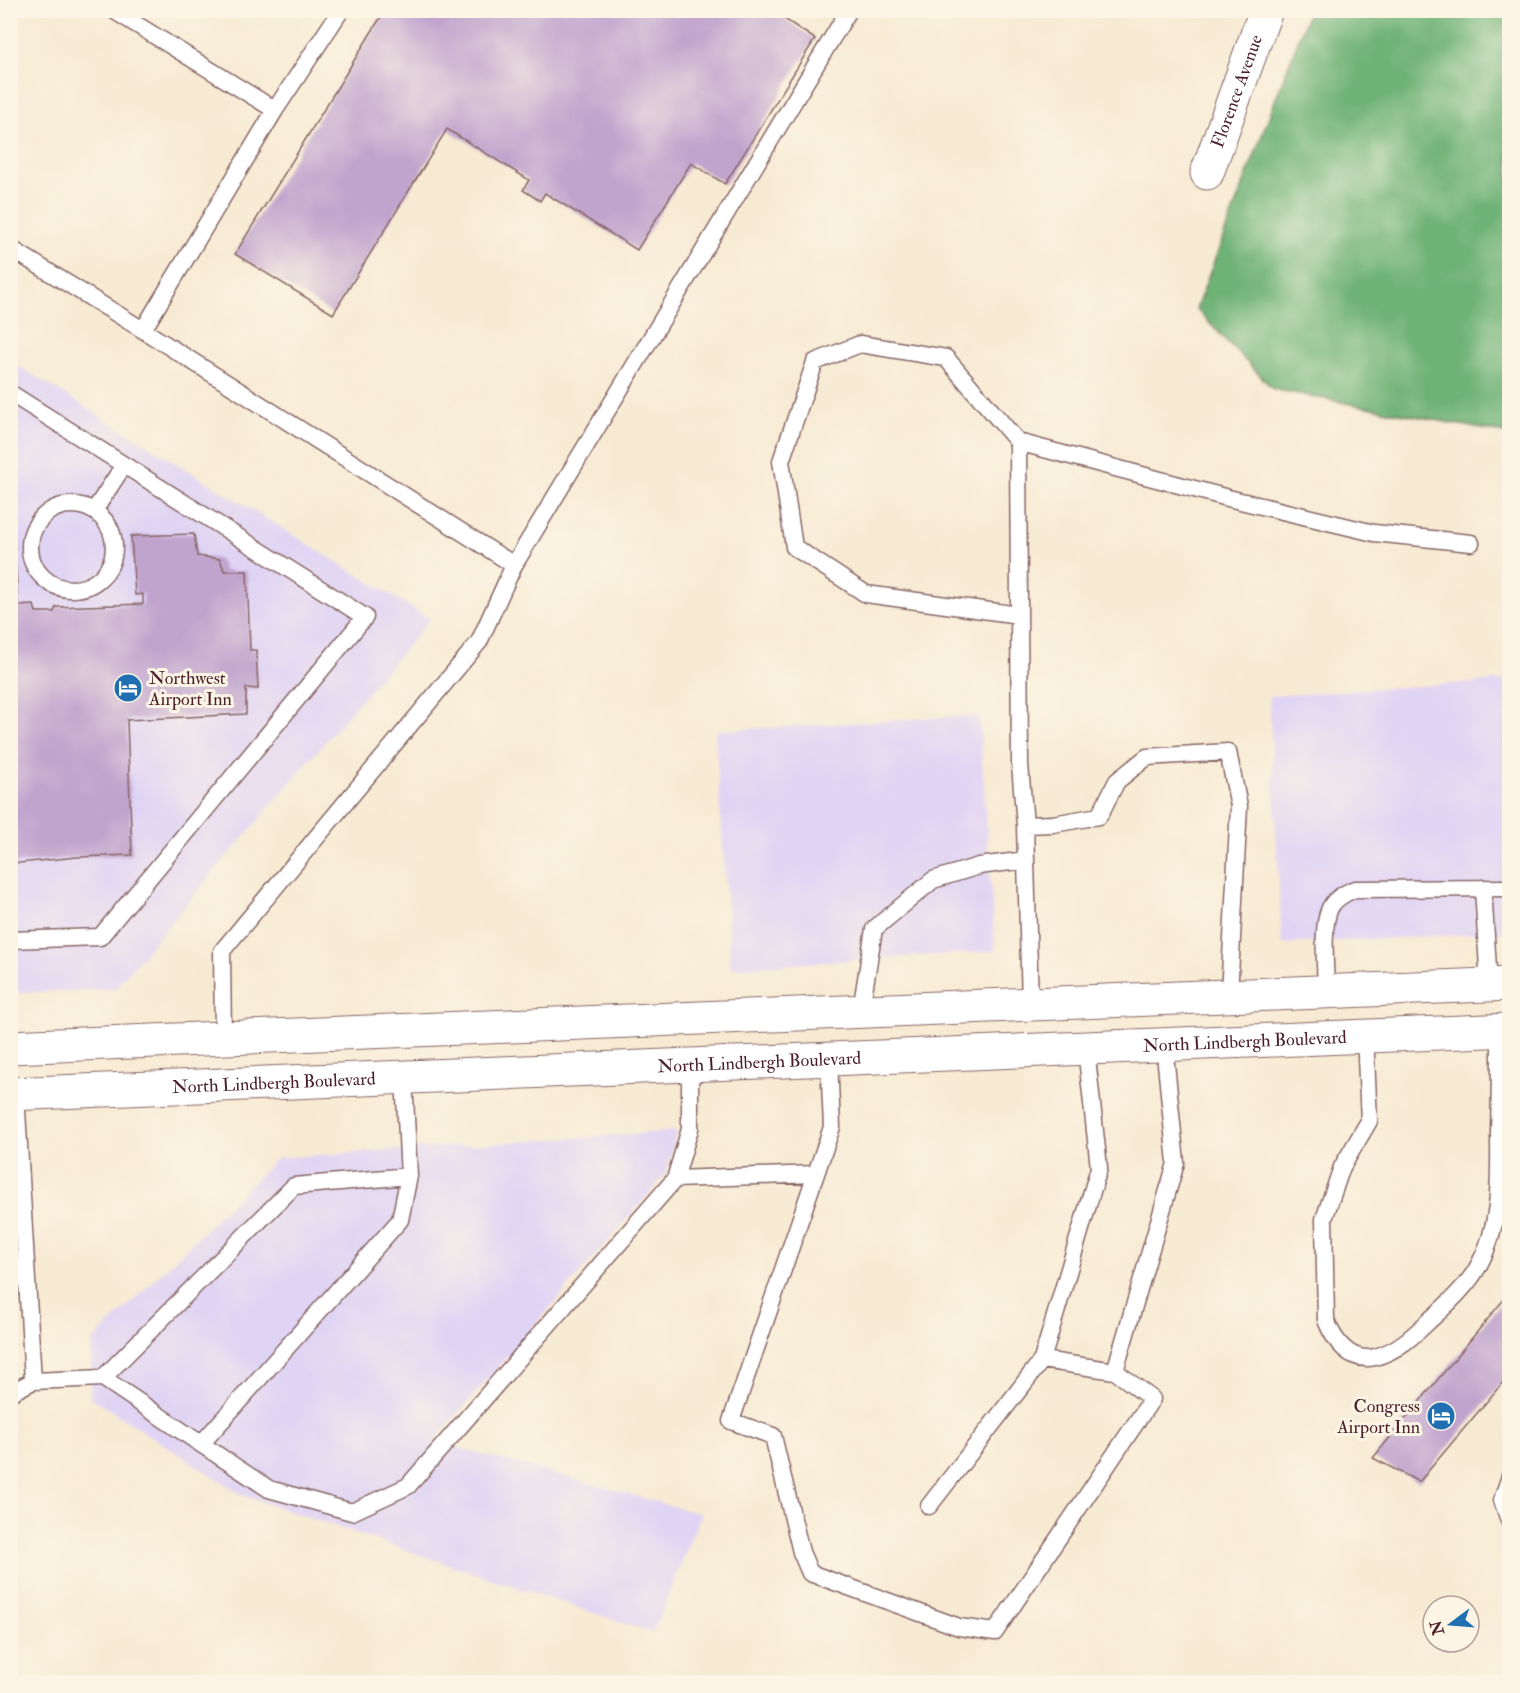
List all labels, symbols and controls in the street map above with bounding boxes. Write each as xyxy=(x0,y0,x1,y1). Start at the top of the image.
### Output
street label: Florence Avenue xyxy=(1206,31,1268,151)
place label: Northwest Airport Inn xyxy=(148,667,232,711)
hotel icon: Northwest Airport Inn xyxy=(112,672,144,704)
street label: North Lindbergh Boulevard xyxy=(1143,1025,1347,1057)
street label: North Lindbergh Boulevard xyxy=(657,1046,862,1078)
street label: North Lindbergh Boulevard xyxy=(171,1067,376,1099)
place label: Congress Airport Inn xyxy=(1336,1395,1420,1439)
hotel icon: Congress Airport Inn xyxy=(1425,1400,1457,1432)
north arrow xyxy=(1421,1594,1481,1654)
text: N xyxy=(1426,1618,1449,1638)

